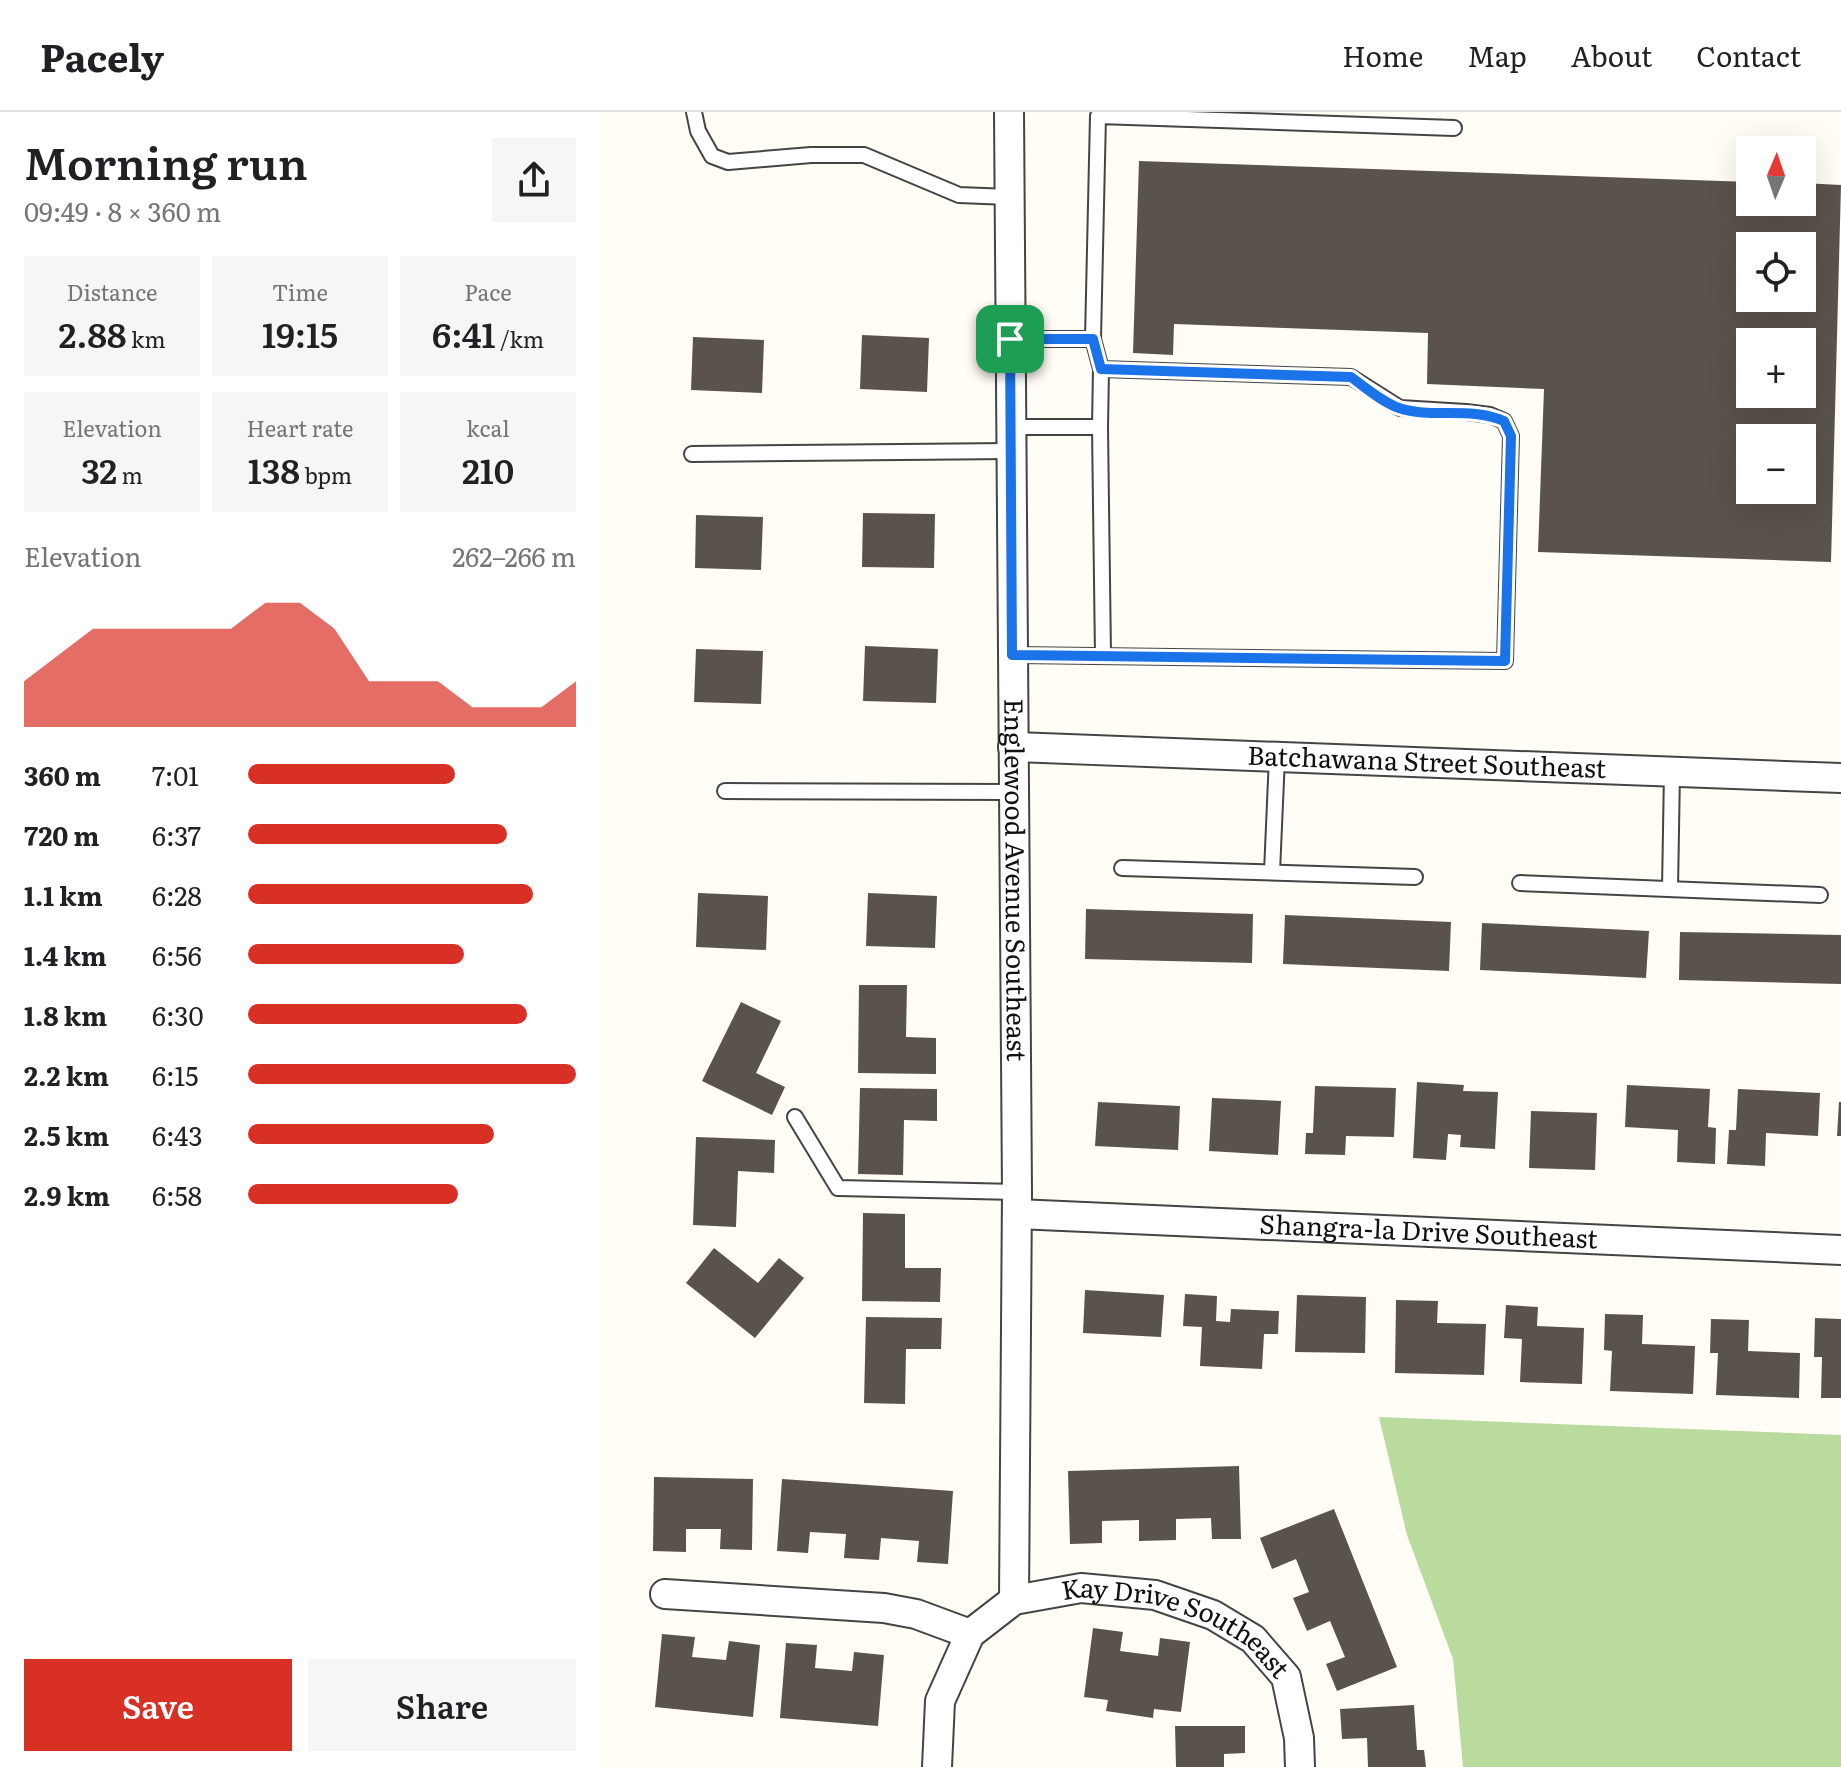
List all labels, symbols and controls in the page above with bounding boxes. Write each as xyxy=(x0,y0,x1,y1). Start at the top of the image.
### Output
text: Pacely xyxy=(40,27,164,84)
text: Home xyxy=(1342,34,1423,76)
text: Map xyxy=(1467,34,1527,76)
text: About xyxy=(1571,34,1652,76)
text: Contact xyxy=(1696,34,1801,76)
text: Morning run xyxy=(24,128,308,194)
north arrow xyxy=(1736,136,1816,216)
map controls xyxy=(1736,136,1816,504)
button: share xyxy=(492,138,576,222)
text: 09:49 · 8 × 360 m xyxy=(24,191,221,230)
button: locate xyxy=(1736,232,1816,312)
text: Distance xyxy=(67,275,157,308)
text: Time xyxy=(272,275,328,308)
text: Pace xyxy=(464,275,512,308)
pin xyxy=(976,305,1044,373)
text: 2.88 xyxy=(58,308,127,358)
text: 19:15 xyxy=(262,308,338,358)
text: 6:41 xyxy=(432,308,496,358)
icon: arrive xyxy=(988,317,1032,361)
text: km xyxy=(127,322,166,355)
text: /km xyxy=(496,322,544,355)
button: + xyxy=(1736,328,1816,408)
text: Elevation xyxy=(62,411,162,444)
text: Heart rate xyxy=(247,411,353,444)
text: kcal xyxy=(466,411,510,444)
button: − xyxy=(1736,424,1816,504)
text: 32 xyxy=(81,444,117,494)
text: 138 xyxy=(248,444,300,494)
text: 210 xyxy=(462,444,514,494)
text: m xyxy=(117,458,143,491)
text: bpm xyxy=(300,458,352,491)
text: Elevation xyxy=(24,536,142,575)
text: 262–266 m xyxy=(452,536,576,575)
street label: Englewood Avenue Southeast xyxy=(996,698,1038,1062)
street label: Batchawana Street Southeast xyxy=(1247,734,1607,786)
text: 360 m xyxy=(24,755,101,794)
text: 7:01 xyxy=(152,755,199,794)
text: 720 m xyxy=(24,815,99,854)
text: 6:37 xyxy=(152,815,201,854)
text: 1.1 km xyxy=(24,875,103,914)
text: 6:28 xyxy=(152,875,202,914)
text: 1.4 km xyxy=(24,935,107,974)
text: 6:56 xyxy=(152,935,202,974)
text: 1.8 km xyxy=(24,995,107,1034)
text: 6:30 xyxy=(152,995,203,1034)
text: 2.2 km xyxy=(24,1055,109,1094)
text: 6:15 xyxy=(152,1055,198,1094)
text: 2.5 km xyxy=(24,1115,109,1154)
text: 6:43 xyxy=(152,1115,203,1154)
text: 2.9 km xyxy=(24,1175,110,1214)
text: 6:58 xyxy=(152,1175,202,1214)
street label: Shangra-la Drive Southeast xyxy=(1259,1203,1599,1256)
street label: Kay Drive Southeast xyxy=(1058,1566,1301,1686)
button: Save xyxy=(24,1659,292,1751)
button: Share xyxy=(308,1659,576,1751)

